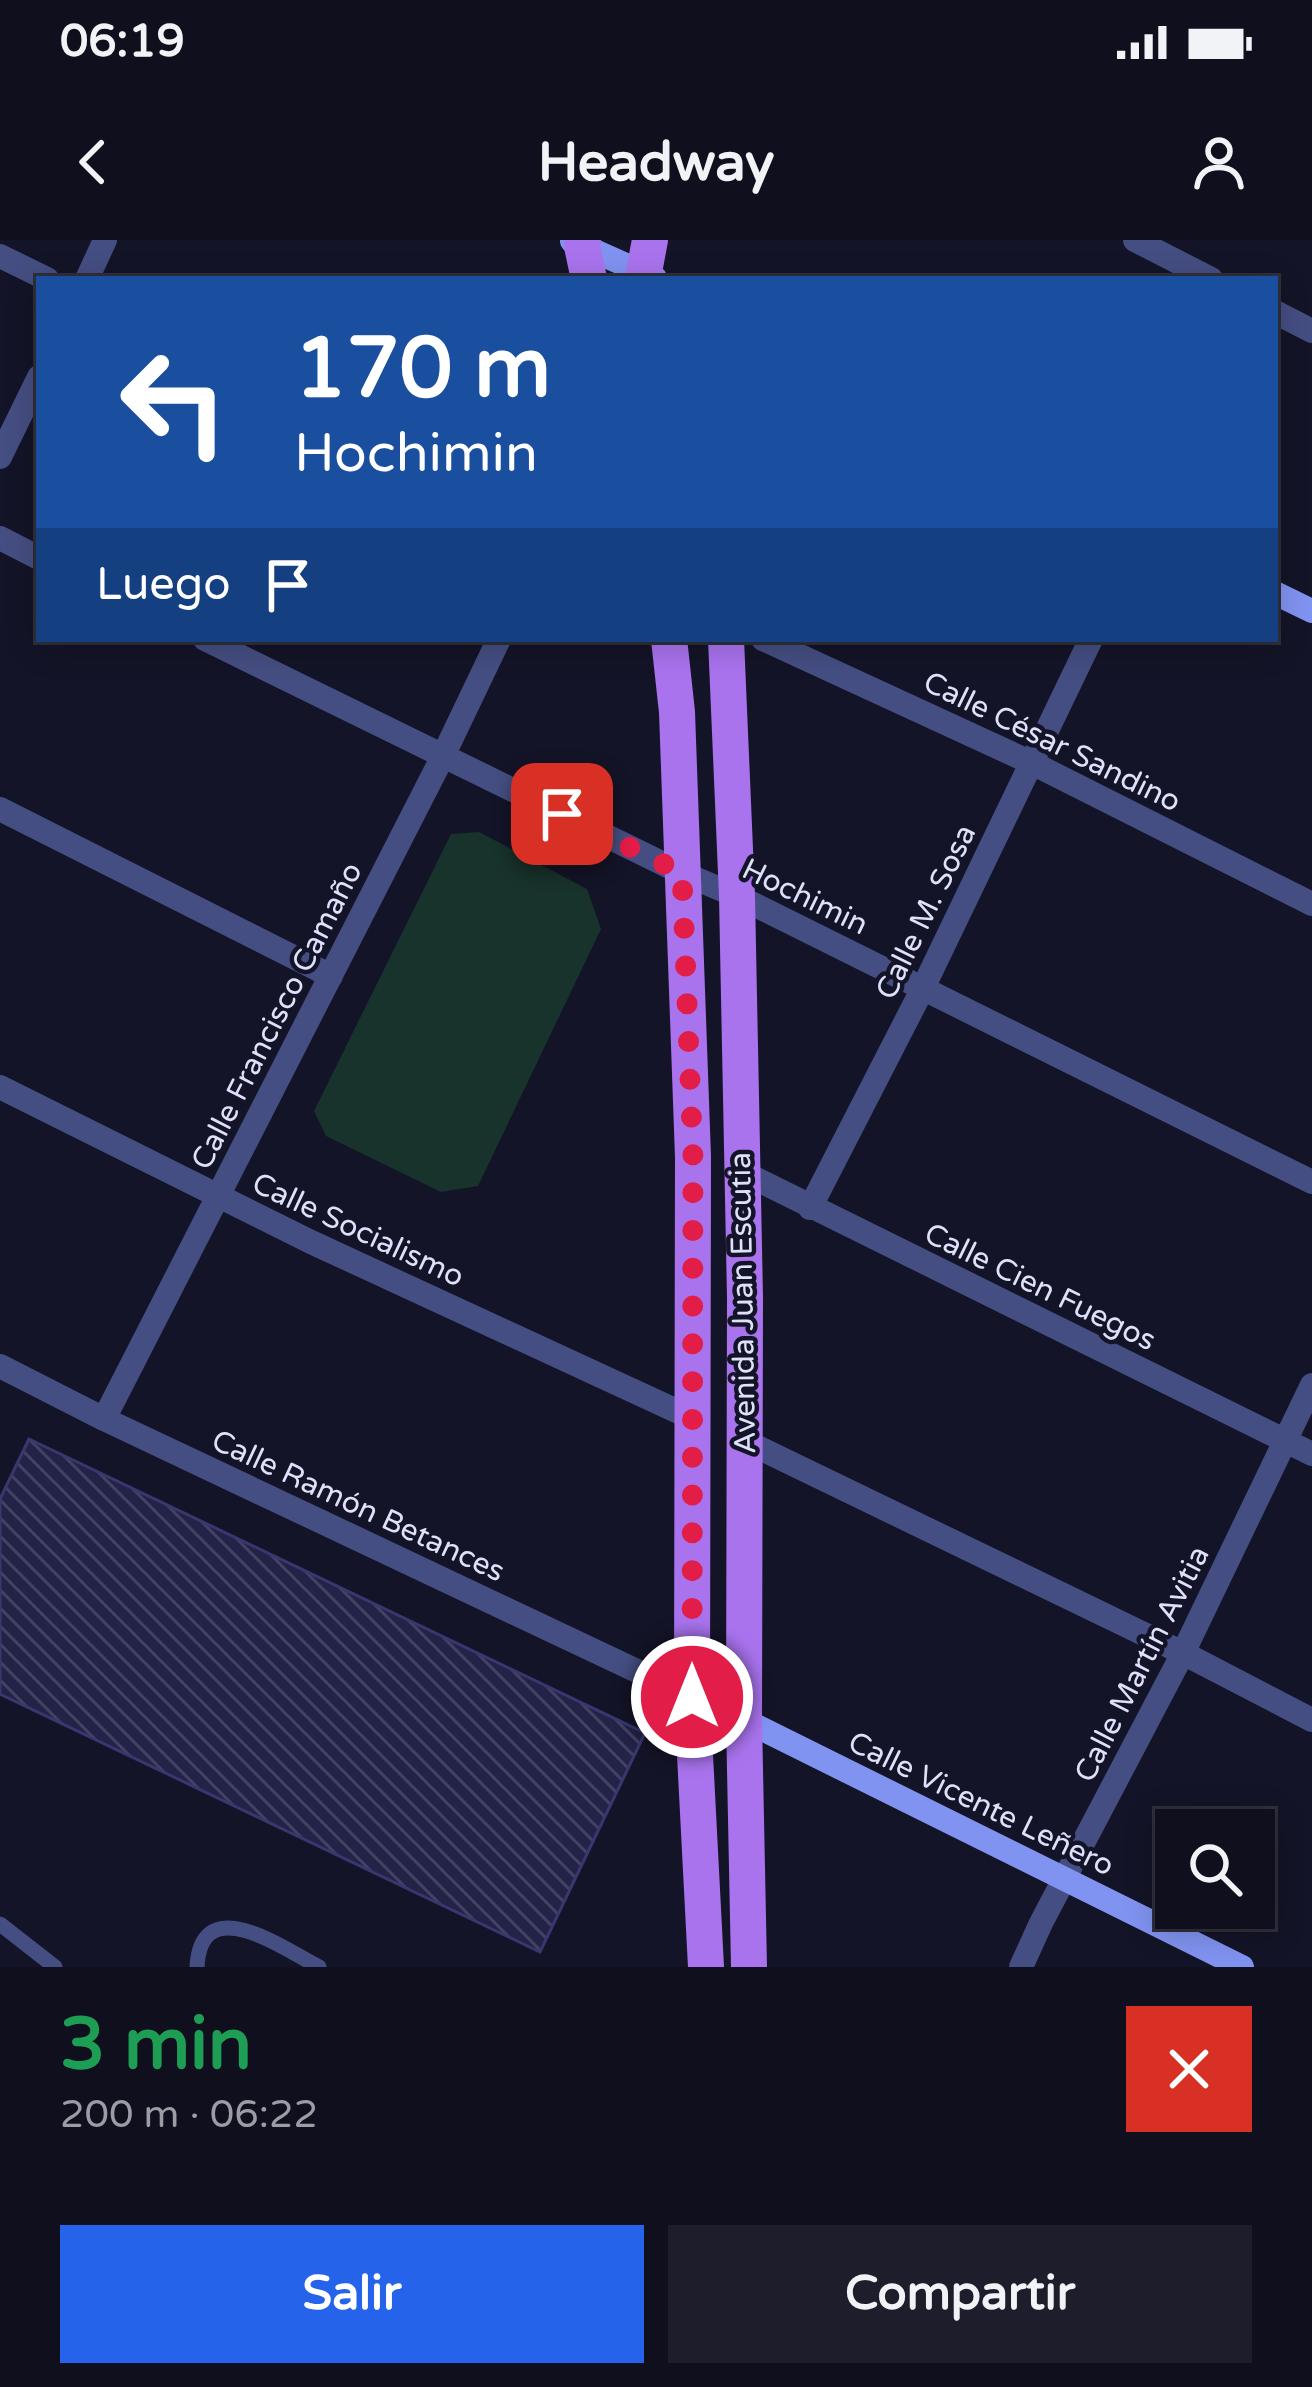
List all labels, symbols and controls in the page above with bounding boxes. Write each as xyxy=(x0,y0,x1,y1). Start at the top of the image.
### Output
text: 06:19 xyxy=(60,15,185,69)
icon: back xyxy=(60,129,126,195)
icon: person xyxy=(1186,129,1252,195)
text: Headway xyxy=(538,130,774,195)
text: 170 m xyxy=(294,319,551,420)
icon: left xyxy=(96,324,252,480)
text: Hochimin xyxy=(294,421,538,486)
icon: arrive xyxy=(255,552,321,618)
text: Luego xyxy=(96,558,231,612)
street label: Calle César Sandino xyxy=(917,664,1187,820)
pin xyxy=(511,763,613,865)
icon: arrive xyxy=(529,781,595,847)
street label: Calle M. Sosa xyxy=(868,819,984,1005)
street label: Hochimin xyxy=(736,851,874,943)
street label: Calle Francisco Camaño xyxy=(183,856,371,1176)
street label: Avenida Juan Escutia xyxy=(722,1152,764,1454)
street label: Calle Socialismo xyxy=(246,1165,470,1295)
street label: Calle Cien Fuegos xyxy=(918,1215,1162,1359)
street label: Calle Ramón Betances xyxy=(206,1422,510,1590)
street label: Calle Martín Avitia xyxy=(1066,1540,1218,1788)
position arrow xyxy=(629,1634,755,1760)
street label: Calle Vicente Leñero xyxy=(842,1724,1120,1884)
map controls xyxy=(1155,1809,1275,1929)
button: search xyxy=(1155,1809,1275,1929)
text: 3 min xyxy=(60,2002,252,2089)
button: close xyxy=(1126,2006,1252,2132)
text: 200 m · 06:22 xyxy=(60,2091,318,2138)
button: Salir xyxy=(60,2225,644,2363)
button: Compartir xyxy=(668,2225,1252,2363)

